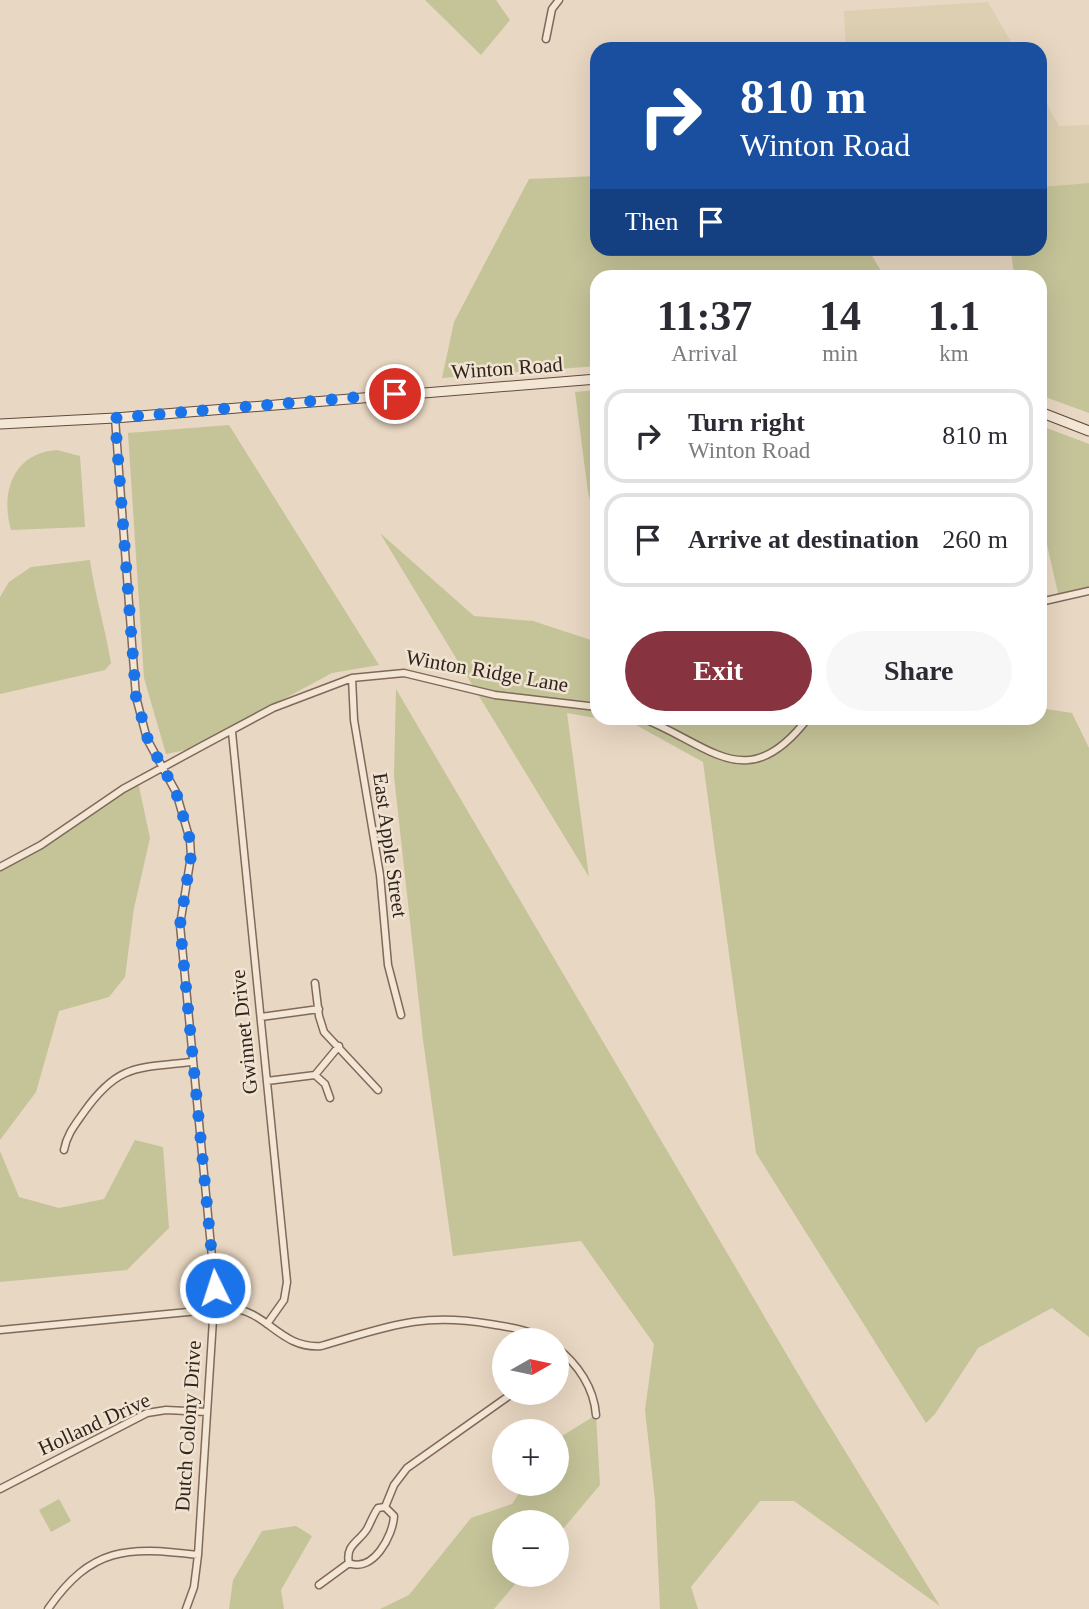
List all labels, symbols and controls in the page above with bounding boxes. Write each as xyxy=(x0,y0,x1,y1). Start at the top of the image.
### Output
text: 810 m xyxy=(740,69,867,124)
icon: right xyxy=(625,70,716,161)
text: Winton Road xyxy=(740,127,910,163)
icon: arrive xyxy=(692,203,730,241)
text: Then xyxy=(625,207,678,236)
text: 11:37 xyxy=(657,293,752,339)
text: 14 xyxy=(819,293,861,339)
text: 1.1 xyxy=(928,293,980,339)
text: Arrival xyxy=(671,341,738,366)
text: min xyxy=(822,341,858,366)
text: km xyxy=(939,341,969,366)
street label: Winton Road xyxy=(450,352,564,384)
pin xyxy=(365,364,425,424)
icon: arrive xyxy=(376,375,414,413)
text: Turn right xyxy=(688,408,805,437)
icon: right xyxy=(629,417,667,455)
text: 810 m xyxy=(942,421,1008,450)
text: Winton Road xyxy=(688,438,810,463)
icon: arrive xyxy=(629,521,667,559)
text: Arrive at destination xyxy=(688,525,919,554)
text: 260 m xyxy=(942,525,1008,554)
button: Exit xyxy=(625,631,812,711)
button: Share xyxy=(826,631,1012,711)
street label: Winton Ridge Lane xyxy=(404,645,570,697)
street label: East Apple Street xyxy=(368,771,412,919)
street label: Gwinnet Drive xyxy=(226,968,262,1096)
position arrow xyxy=(178,1251,252,1325)
north arrow xyxy=(492,1328,569,1405)
map controls xyxy=(492,1328,569,1587)
street label: Dutch Colony Drive xyxy=(170,1340,206,1512)
street label: Holland Drive xyxy=(34,1388,154,1460)
button: + xyxy=(492,1419,569,1496)
button: − xyxy=(492,1510,569,1587)

